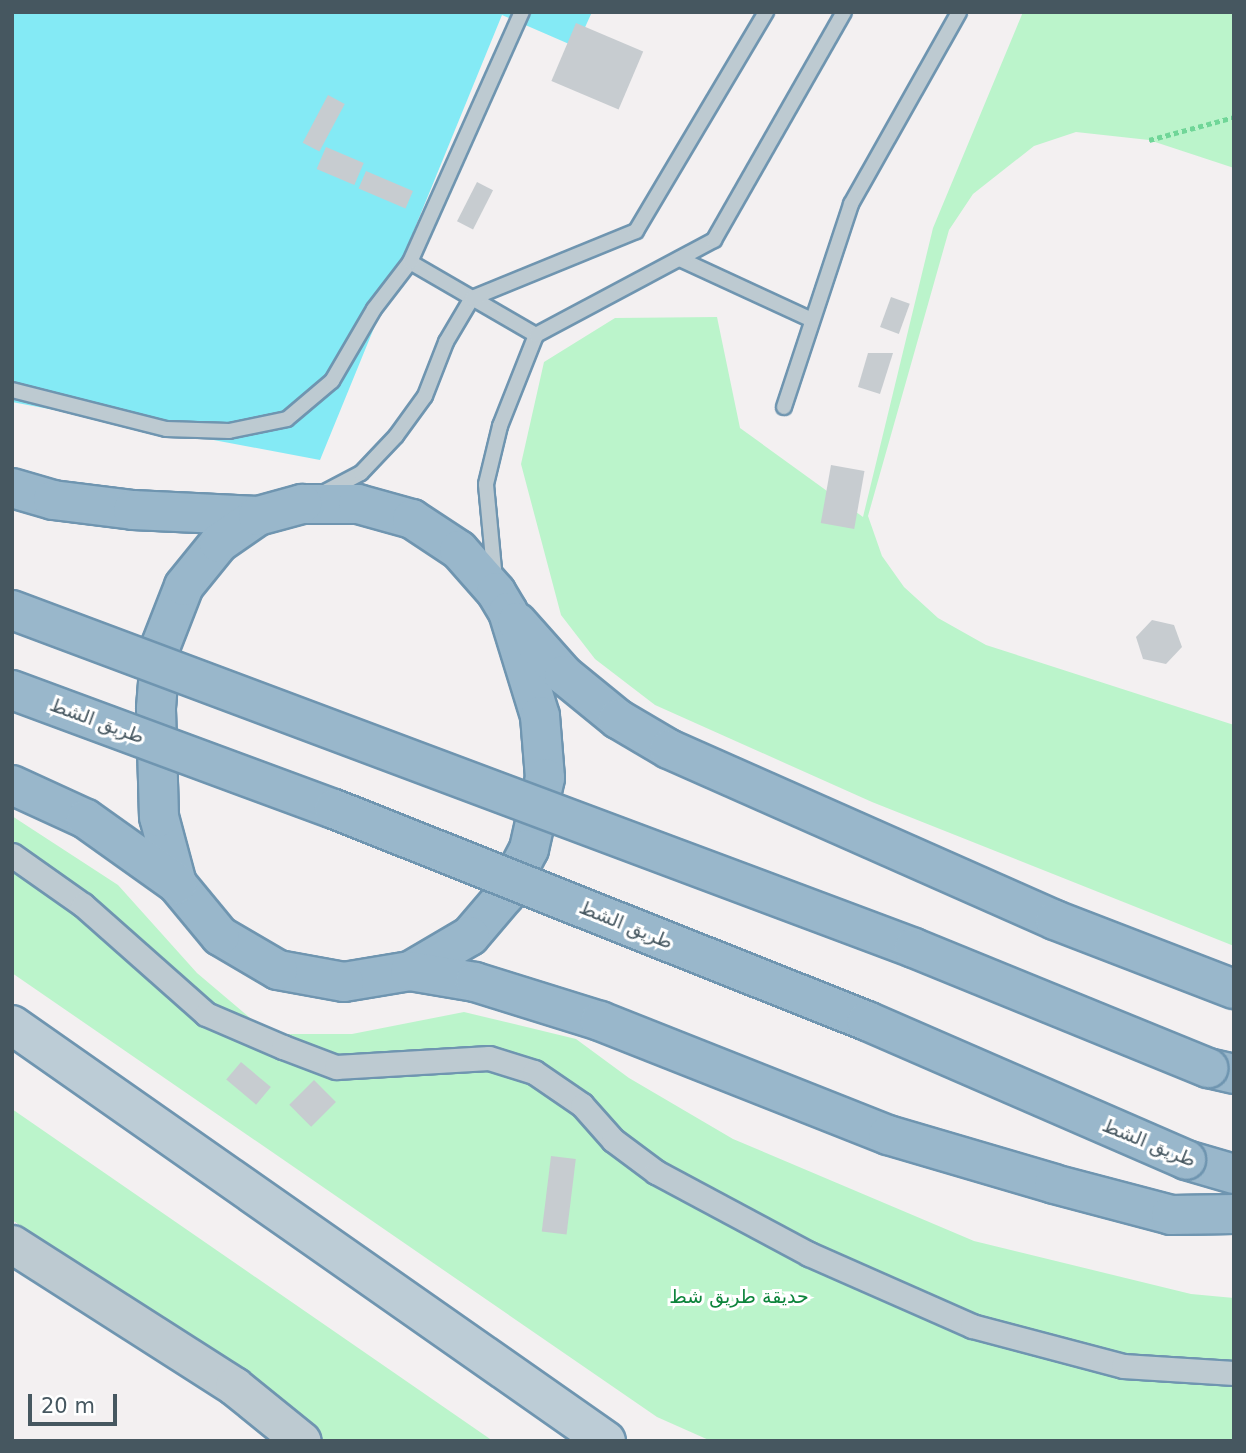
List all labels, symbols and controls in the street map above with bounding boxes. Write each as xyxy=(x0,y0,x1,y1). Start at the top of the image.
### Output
street label: طريق الشط xyxy=(47,693,147,749)
street label: طريق الشط xyxy=(576,896,676,954)
street label: طريق الشط xyxy=(1099,1114,1199,1172)
park label: حديقة طريق شط xyxy=(669,1286,809,1308)
scale bar xyxy=(32,1380,121,1424)
text: 20 m xyxy=(41,1394,95,1418)

